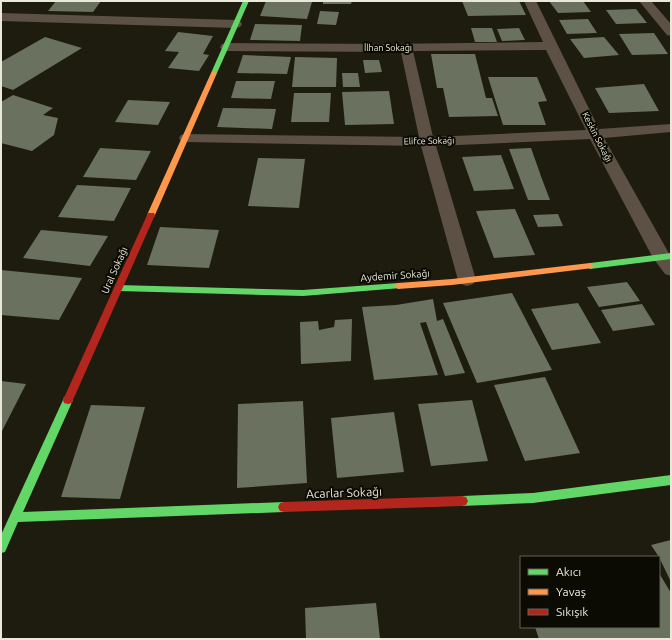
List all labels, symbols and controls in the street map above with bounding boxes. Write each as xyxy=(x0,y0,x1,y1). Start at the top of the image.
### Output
street label: İlhan Sokağı xyxy=(364,43,412,53)
street label: Keskin Sokağı xyxy=(580,110,614,164)
street label: Elifce Sokağı xyxy=(404,136,454,146)
street label: Ural Sokağı xyxy=(99,245,130,295)
street label: Aydemir Sokağı xyxy=(360,268,430,283)
street label: Acarlar Sokağı xyxy=(306,485,382,500)
legend xyxy=(520,556,660,628)
text: Akıcı xyxy=(556,565,581,578)
text: Yavaş xyxy=(556,585,586,598)
text: Sıkışık xyxy=(556,605,588,618)

